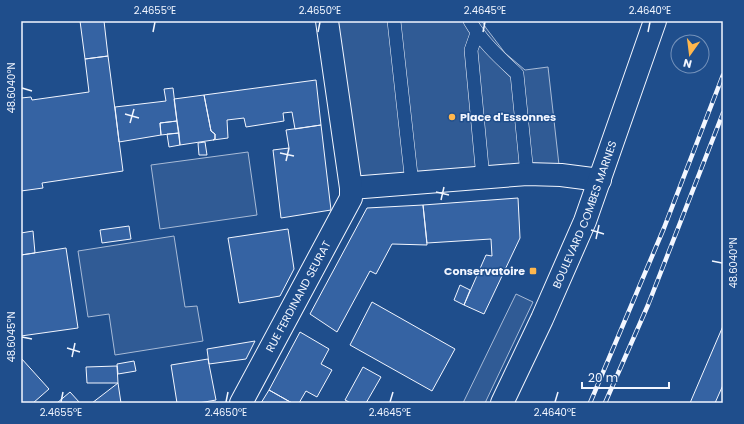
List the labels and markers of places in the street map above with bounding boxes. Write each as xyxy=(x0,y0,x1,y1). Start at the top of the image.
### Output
place label: Place d'Essonnes xyxy=(460,109,556,125)
marker: Place d'Essonnes xyxy=(447,112,457,122)
place label: Conservatoire xyxy=(444,263,525,279)
marker: Conservatoire xyxy=(528,266,538,276)

